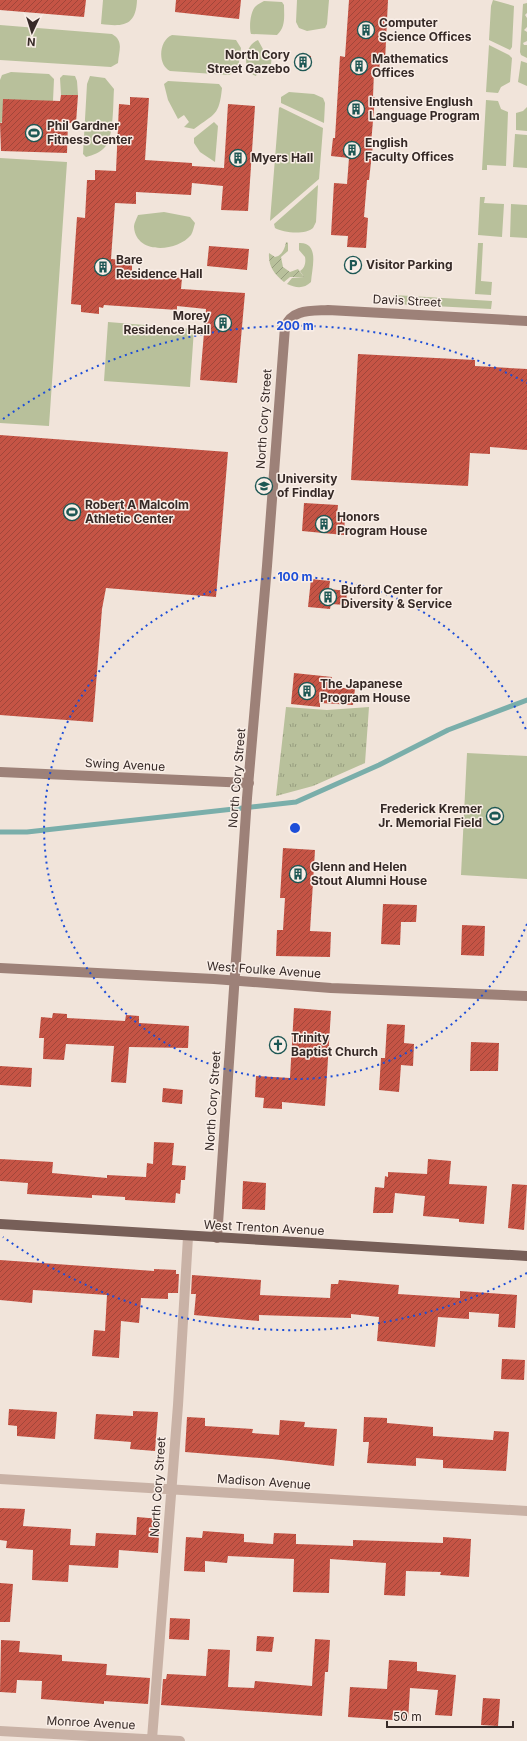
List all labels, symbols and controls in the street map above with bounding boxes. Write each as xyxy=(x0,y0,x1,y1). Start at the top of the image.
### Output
north arrow xyxy=(12,12,52,52)
place label: Computer Science Offices xyxy=(379,15,472,44)
building icon: Computer Science Offices xyxy=(356,20,376,40)
text: N xyxy=(27,35,36,49)
place label: North Cory Street Gazebo xyxy=(207,47,291,76)
place label: Mathematics Offices xyxy=(372,51,449,80)
building icon: North Cory Street Gazebo xyxy=(293,52,313,72)
building icon: Mathematics Offices xyxy=(349,56,369,76)
place label: Intensive Englush Language Program xyxy=(369,94,480,123)
building icon: Intensive Englush Language Program xyxy=(346,99,366,119)
place label: Phil Gardner Fitness Center xyxy=(47,118,133,147)
sports icon: Phil Gardner Fitness Center xyxy=(24,123,44,143)
place label: English Faculty Offices xyxy=(365,135,454,164)
building icon: English Faculty Offices xyxy=(342,140,362,160)
building icon: Myers Hall xyxy=(228,148,248,168)
place label: Myers Hall xyxy=(251,150,313,165)
place label: Bare Residence Hall xyxy=(116,252,203,281)
parking icon: Visitor Parking xyxy=(343,255,363,275)
building icon: Bare Residence Hall xyxy=(93,257,113,277)
place label: Visitor Parking xyxy=(366,257,452,272)
street label: Davis Street xyxy=(372,291,442,310)
place label: Morey Residence Hall xyxy=(123,308,211,337)
building icon: Morey Residence Hall xyxy=(213,313,233,333)
text: 200 m xyxy=(276,318,314,333)
street label: North Cory Street xyxy=(253,368,274,469)
place label: University of Findlay xyxy=(277,471,338,500)
school or university icon: University of Findlay xyxy=(254,476,274,496)
place label: Robert A Malcolm Athletic Center xyxy=(85,497,189,526)
sports icon: Robert A Malcolm Athletic Center xyxy=(62,502,82,522)
place label: Honors Program House xyxy=(337,509,427,538)
building icon: Honors Program House xyxy=(314,514,334,534)
text: 100 m xyxy=(277,569,313,584)
place label: Buford Center for Diversity & Service xyxy=(341,582,452,611)
building icon: Buford Center for Diversity & Service xyxy=(318,587,338,607)
place label: The Japanese Program House xyxy=(320,676,410,705)
building icon: The Japanese Program House xyxy=(297,681,317,701)
street label: North Cory Street xyxy=(225,727,248,828)
street label: Swing Avenue xyxy=(84,755,166,774)
place label: Frederick Kremer Jr. Memorial Field xyxy=(378,801,482,830)
sports icon: Frederick Kremer Jr. Memorial Field xyxy=(485,806,505,826)
centre of rings xyxy=(288,821,302,835)
place label: Glenn and Helen Stout Alumni House xyxy=(311,859,427,888)
building icon: Glenn and Helen Stout Alumni House xyxy=(288,864,308,884)
street label: West Foulke Avenue xyxy=(206,958,322,981)
place label: Trinity Baptist Church xyxy=(291,1030,378,1059)
church icon: Trinity Baptist Church xyxy=(268,1035,288,1055)
street label: North Cory Street xyxy=(202,1050,223,1151)
street label: West Trenton Avenue xyxy=(203,1217,325,1238)
street label: North Cory Street xyxy=(147,1436,168,1537)
street label: Madison Avenue xyxy=(217,1471,311,1492)
scale bar xyxy=(387,1703,513,1729)
text: 50 m xyxy=(393,1709,422,1724)
street label: Monroe Avenue xyxy=(46,1713,136,1732)

